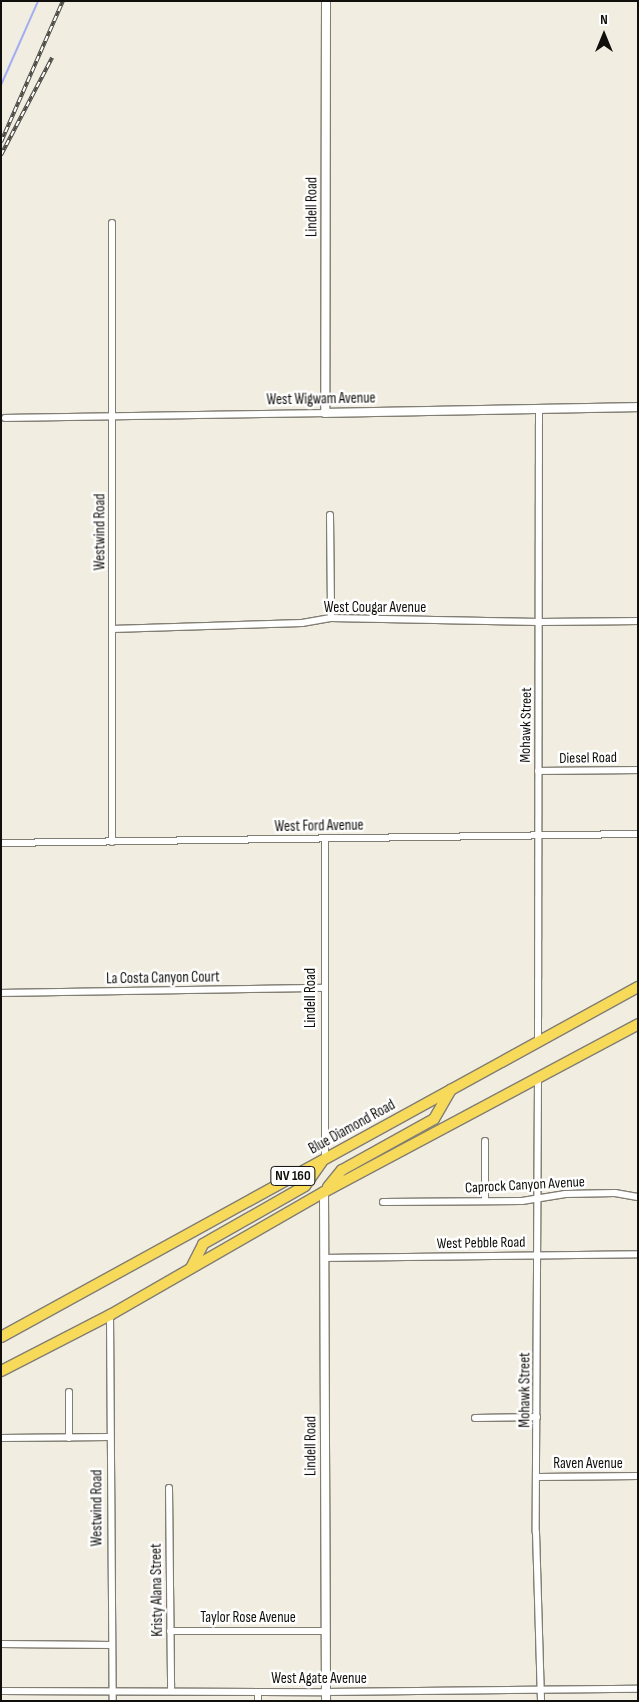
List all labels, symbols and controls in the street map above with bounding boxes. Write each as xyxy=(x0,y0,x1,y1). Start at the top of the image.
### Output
north arrow xyxy=(579,10,629,60)
text: N xyxy=(600,11,608,28)
street label: Lindell Road xyxy=(303,177,321,237)
street label: West Wigwam Avenue xyxy=(266,389,376,409)
street label: Westwind Road xyxy=(91,494,109,570)
street label: West Cougar Avenue xyxy=(324,599,426,617)
street label: Mohawk Street xyxy=(516,687,536,763)
street label: Diesel Road xyxy=(559,748,617,768)
street label: West Ford Avenue xyxy=(274,816,364,836)
street label: La Costa Canyon Court xyxy=(106,968,220,988)
street label: Lindell Road xyxy=(302,968,320,1028)
street label: Blue Diamond Road xyxy=(306,1096,398,1158)
road number: NV 160 xyxy=(269,1164,317,1188)
street label: Caprock Canyon Avenue xyxy=(465,1173,585,1197)
street label: West Pebble Road xyxy=(436,1233,526,1253)
street label: Mohawk Street xyxy=(516,1352,534,1428)
street label: Lindell Road xyxy=(302,1416,320,1476)
street label: Raven Avenue xyxy=(553,1455,623,1473)
street label: Westwind Road xyxy=(88,1470,106,1546)
street label: Kristy Alana Street xyxy=(147,1543,167,1637)
street label: Taylor Rose Avenue xyxy=(200,1609,296,1627)
street label: West Agate Avenue xyxy=(271,1670,367,1688)

